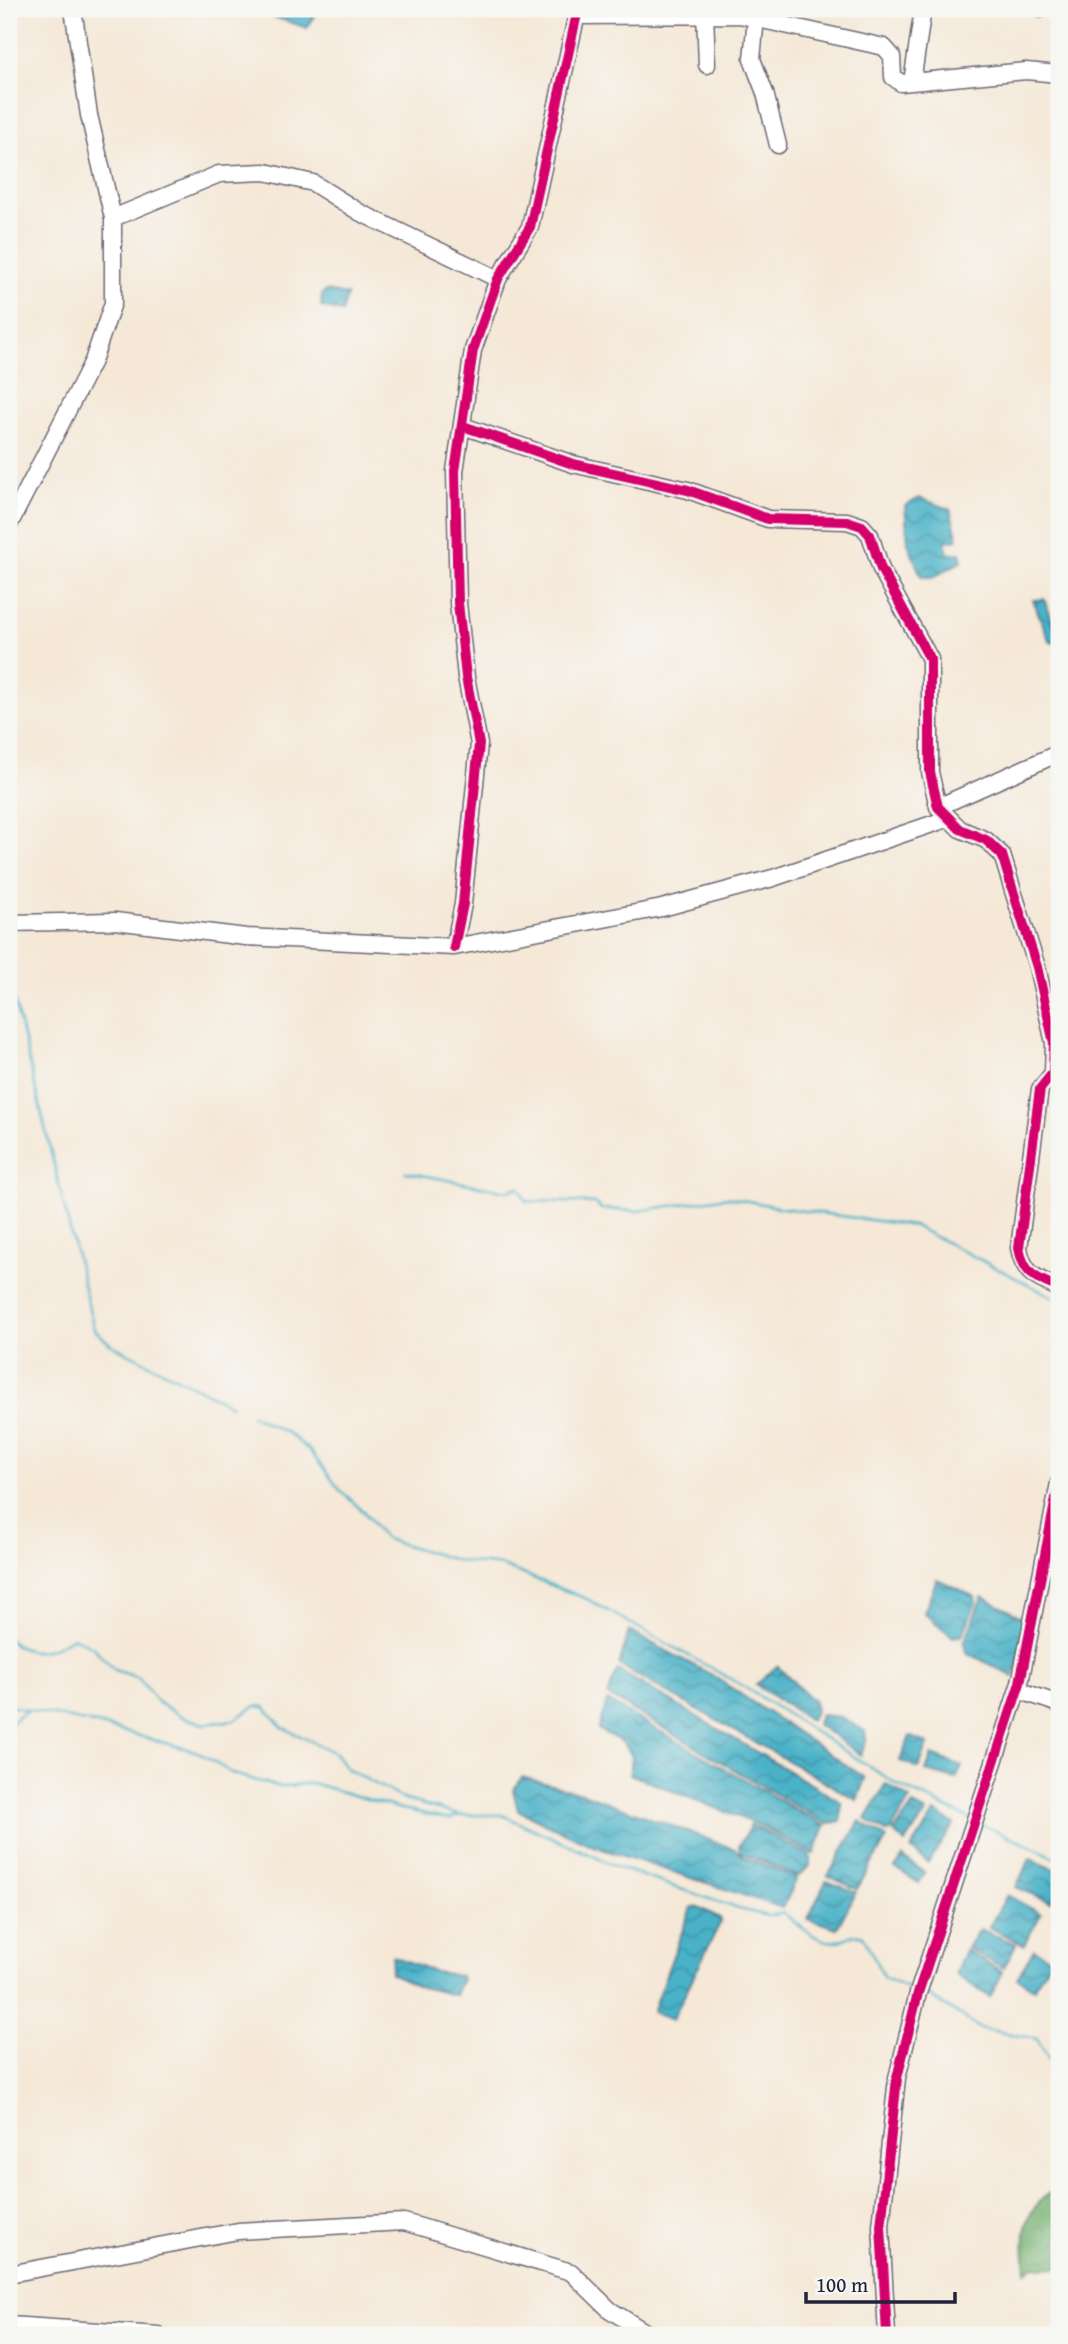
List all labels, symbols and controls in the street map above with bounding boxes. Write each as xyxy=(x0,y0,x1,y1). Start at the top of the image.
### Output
scale bar xyxy=(806,2260,954,2304)
text: 100 m xyxy=(816,2269,868,2300)

